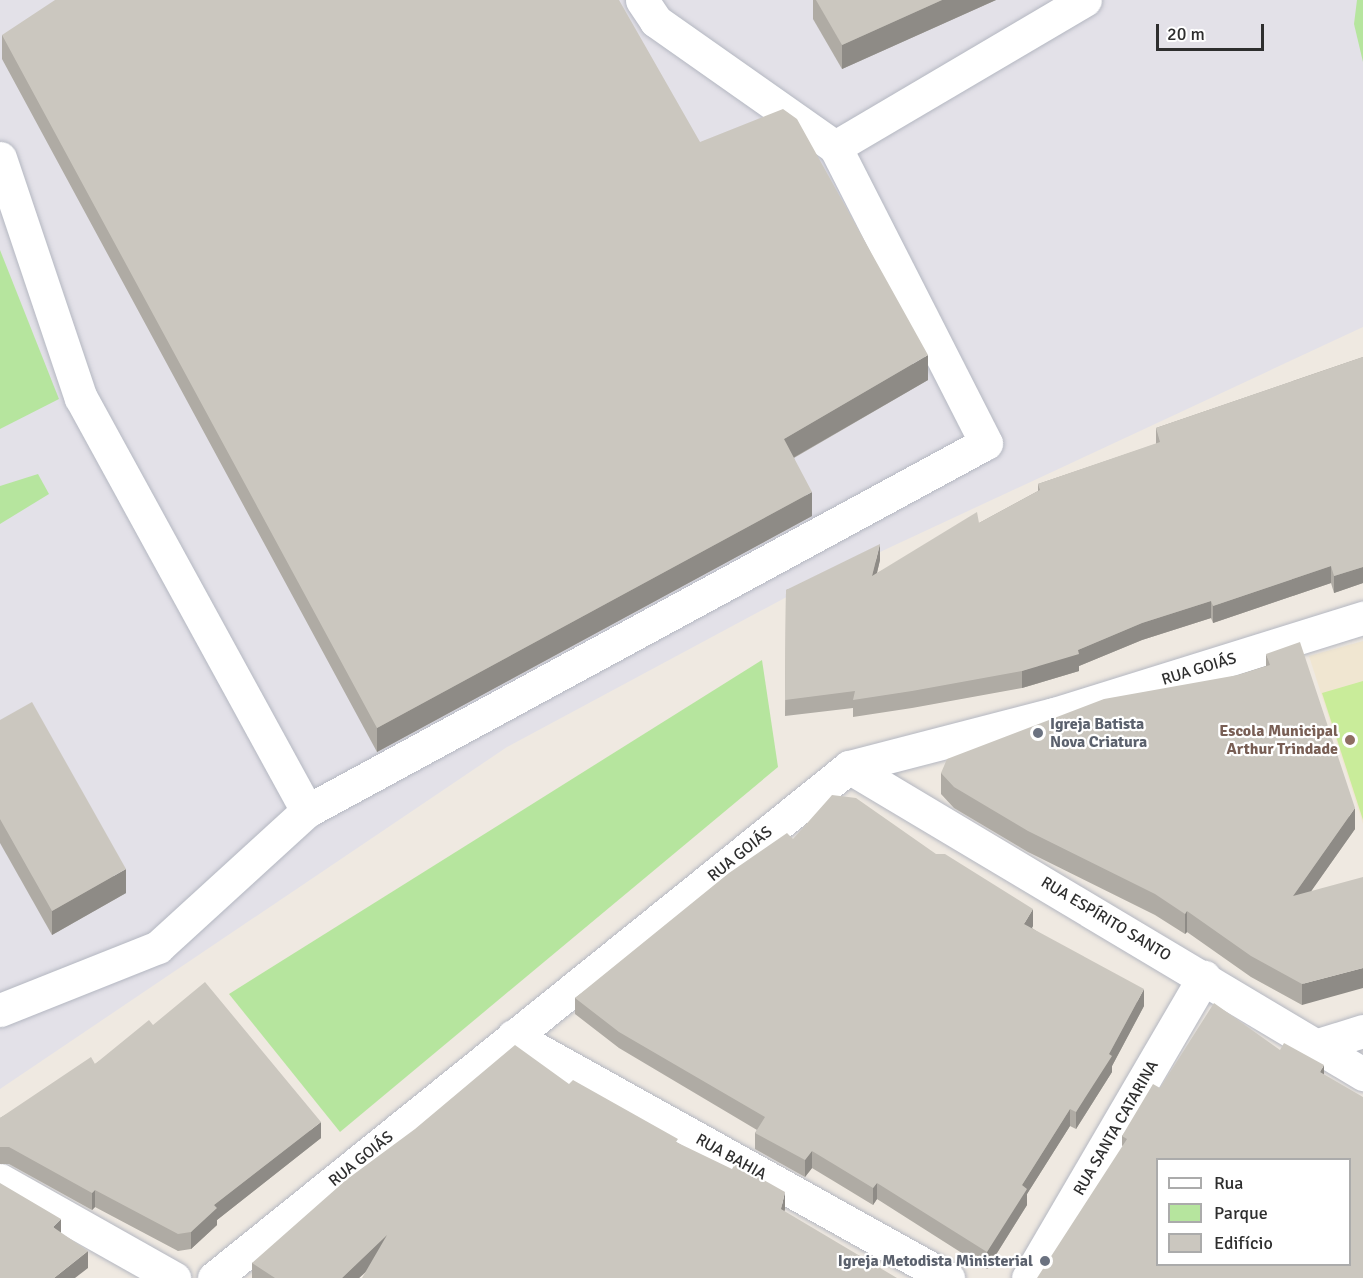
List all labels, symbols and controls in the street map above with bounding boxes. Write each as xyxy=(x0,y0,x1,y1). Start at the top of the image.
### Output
scale bar xyxy=(1159,12,1267,50)
text: 20 m xyxy=(1167,23,1205,45)
street label: RUA GOIÁS xyxy=(1159,649,1239,689)
place label: Igreja Batista Nova Criatura xyxy=(1050,714,1147,752)
place label: Escola Municipal Arthur Trindade xyxy=(1219,721,1338,759)
marker: Igreja Batista Nova Criatura xyxy=(1031,726,1045,740)
marker: Escola Municipal Arthur Trindade xyxy=(1343,733,1357,747)
street label: RUA GOIÁS xyxy=(704,822,776,886)
street label: RUA ESPÍRITO SANTO xyxy=(1038,873,1174,965)
street label: RUA SANTA CATARINA xyxy=(1069,1057,1163,1199)
street label: RUA GOIÁS xyxy=(325,1127,397,1191)
street label: RUA BAHIA xyxy=(692,1130,770,1184)
legend xyxy=(1156,1158,1351,1266)
text: Rua xyxy=(1214,1172,1243,1194)
text: Parque xyxy=(1214,1202,1268,1224)
text: Edifício xyxy=(1214,1232,1273,1254)
place label: Igreja Metodista Ministerial xyxy=(838,1251,1033,1271)
marker: Igreja Metodista Ministerial xyxy=(1038,1254,1052,1268)

